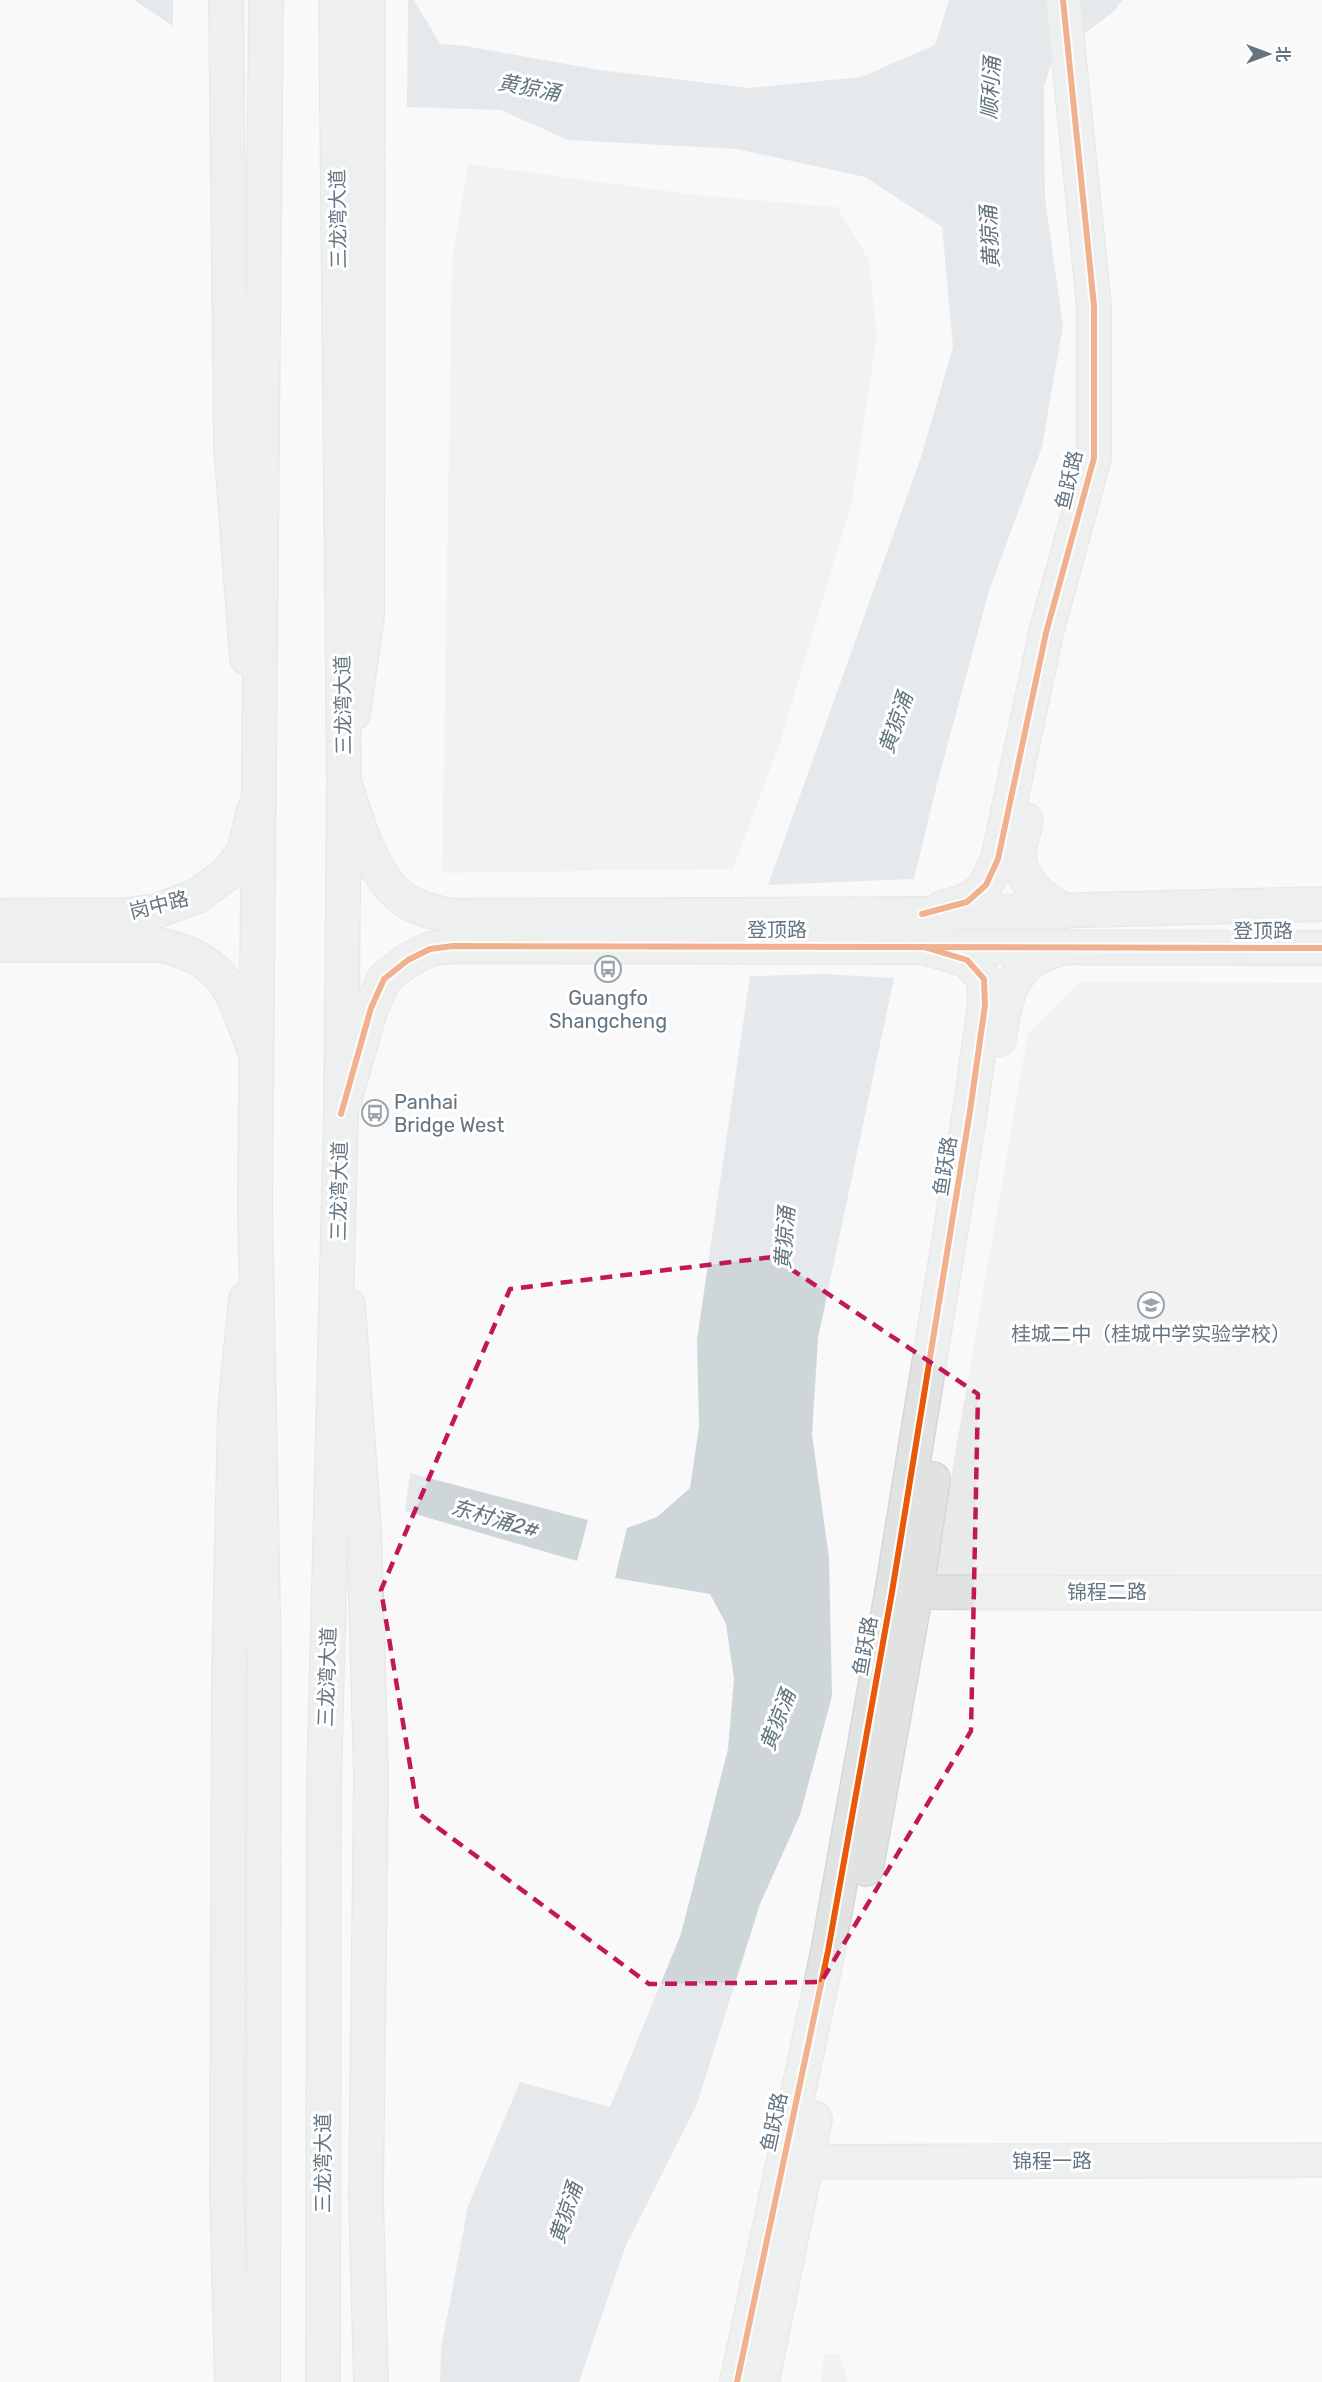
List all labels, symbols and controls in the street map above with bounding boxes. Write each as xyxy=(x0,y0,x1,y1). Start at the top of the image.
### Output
north arrow xyxy=(1238,24,1298,84)
text: 北 xyxy=(1273,46,1292,62)
water label: 顺利涌 xyxy=(976,54,1005,120)
water label: 黄猄涌 xyxy=(496,69,564,106)
street label: 三龙湾大道 xyxy=(325,169,351,269)
water label: 黄猄涌 xyxy=(975,203,1004,269)
street label: 鱼跃路 xyxy=(1051,448,1087,512)
street label: 三龙湾大道 xyxy=(330,655,356,755)
water label: 黄猄涌 xyxy=(873,687,918,757)
street label: 岗中路 xyxy=(127,886,191,924)
street label: 登顶路 xyxy=(747,918,807,942)
street label: 登顶路 xyxy=(1233,919,1293,943)
bus stop icon: Guangfo Shangcheng xyxy=(593,954,623,984)
place label: Guangfo Shangcheng xyxy=(549,986,667,1033)
place label: Panhai Bridge West xyxy=(394,1090,504,1137)
bus stop icon: Panhai Bridge West xyxy=(360,1098,390,1128)
street label: 鱼跃路 xyxy=(928,1134,962,1198)
street label: 三龙湾大道 xyxy=(326,1141,352,1241)
water label: 黄猄涌 xyxy=(770,1204,799,1270)
school or university icon: 桂城二中（桂城中学实验学校） xyxy=(1136,1290,1166,1320)
place label: 桂城二中（桂城中学实验学校） xyxy=(1011,1322,1291,1346)
water label: 东村涌2# xyxy=(448,1494,542,1543)
street label: 锦程二路 xyxy=(1067,1580,1147,1604)
street label: 鱼跃路 xyxy=(848,1614,882,1678)
street label: 三龙湾大道 xyxy=(313,1627,341,1727)
water label: 黄猄涌 xyxy=(755,1684,801,1754)
street label: 鱼跃路 xyxy=(756,2090,792,2154)
street label: 三龙湾大道 xyxy=(311,2113,335,2213)
street label: 锦程一路 xyxy=(1012,2149,1092,2173)
water label: 黄猄涌 xyxy=(544,2177,588,2247)

